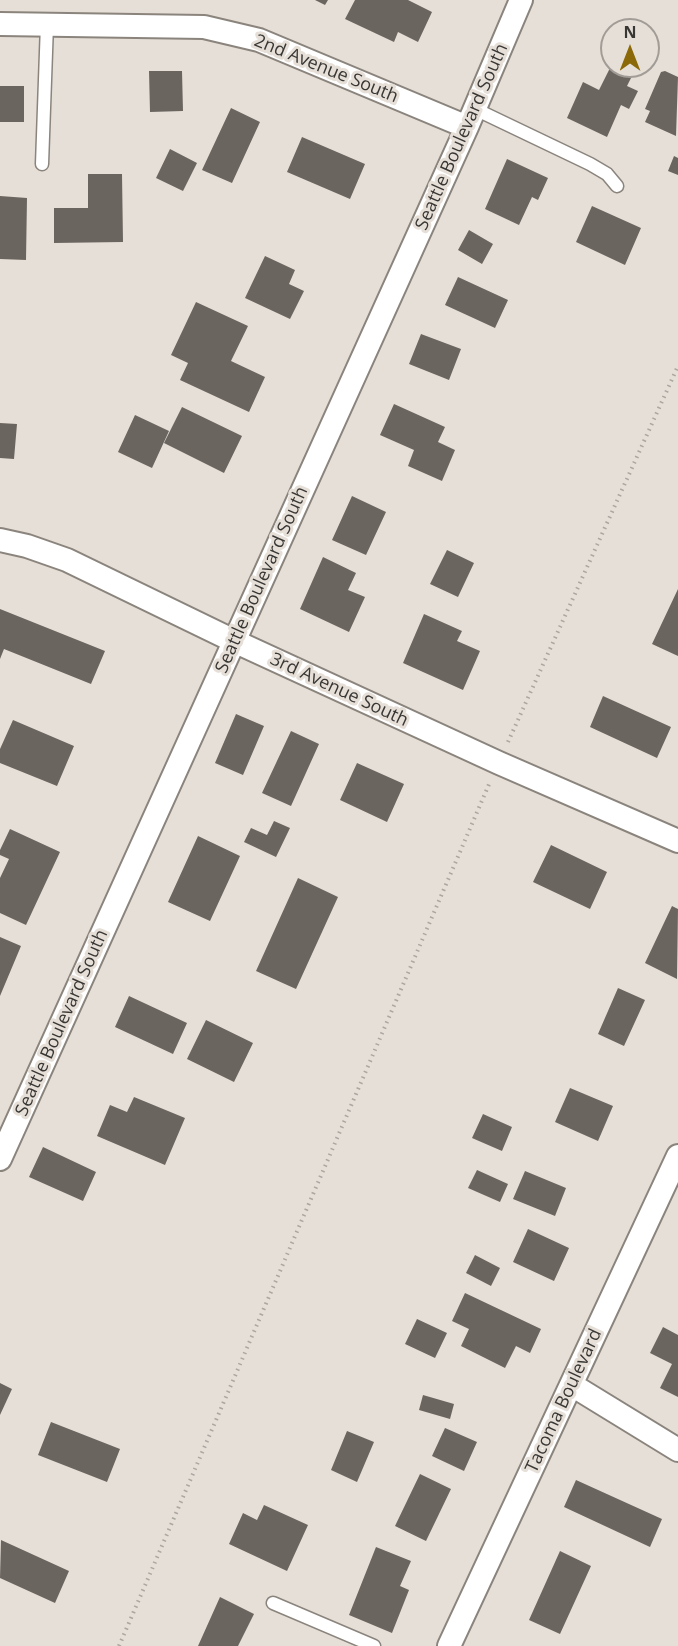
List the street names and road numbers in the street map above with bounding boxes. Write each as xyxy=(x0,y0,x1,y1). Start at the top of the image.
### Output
street label: 2nd Avenue South xyxy=(251,30,401,108)
street label: Seattle Boulevard South xyxy=(411,41,513,233)
street label: Seattle Boulevard South xyxy=(211,484,313,676)
street label: 3rd Avenue South xyxy=(267,649,411,731)
street label: Seattle Boulevard South xyxy=(11,927,113,1119)
street label: Tacoma Boulevard xyxy=(521,1326,607,1476)

